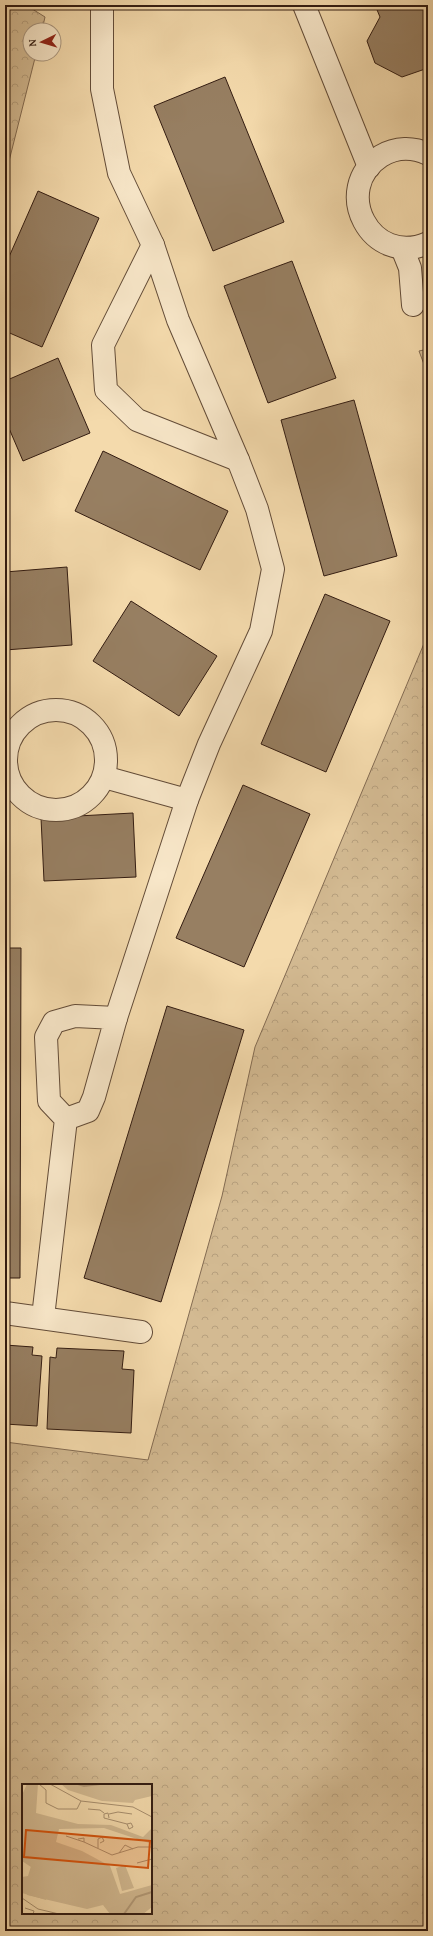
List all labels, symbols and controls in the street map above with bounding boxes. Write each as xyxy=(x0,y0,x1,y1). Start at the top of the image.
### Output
north arrow xyxy=(22,22,62,62)
text: N xyxy=(24,38,40,47)
inset map xyxy=(22,1784,152,1914)

